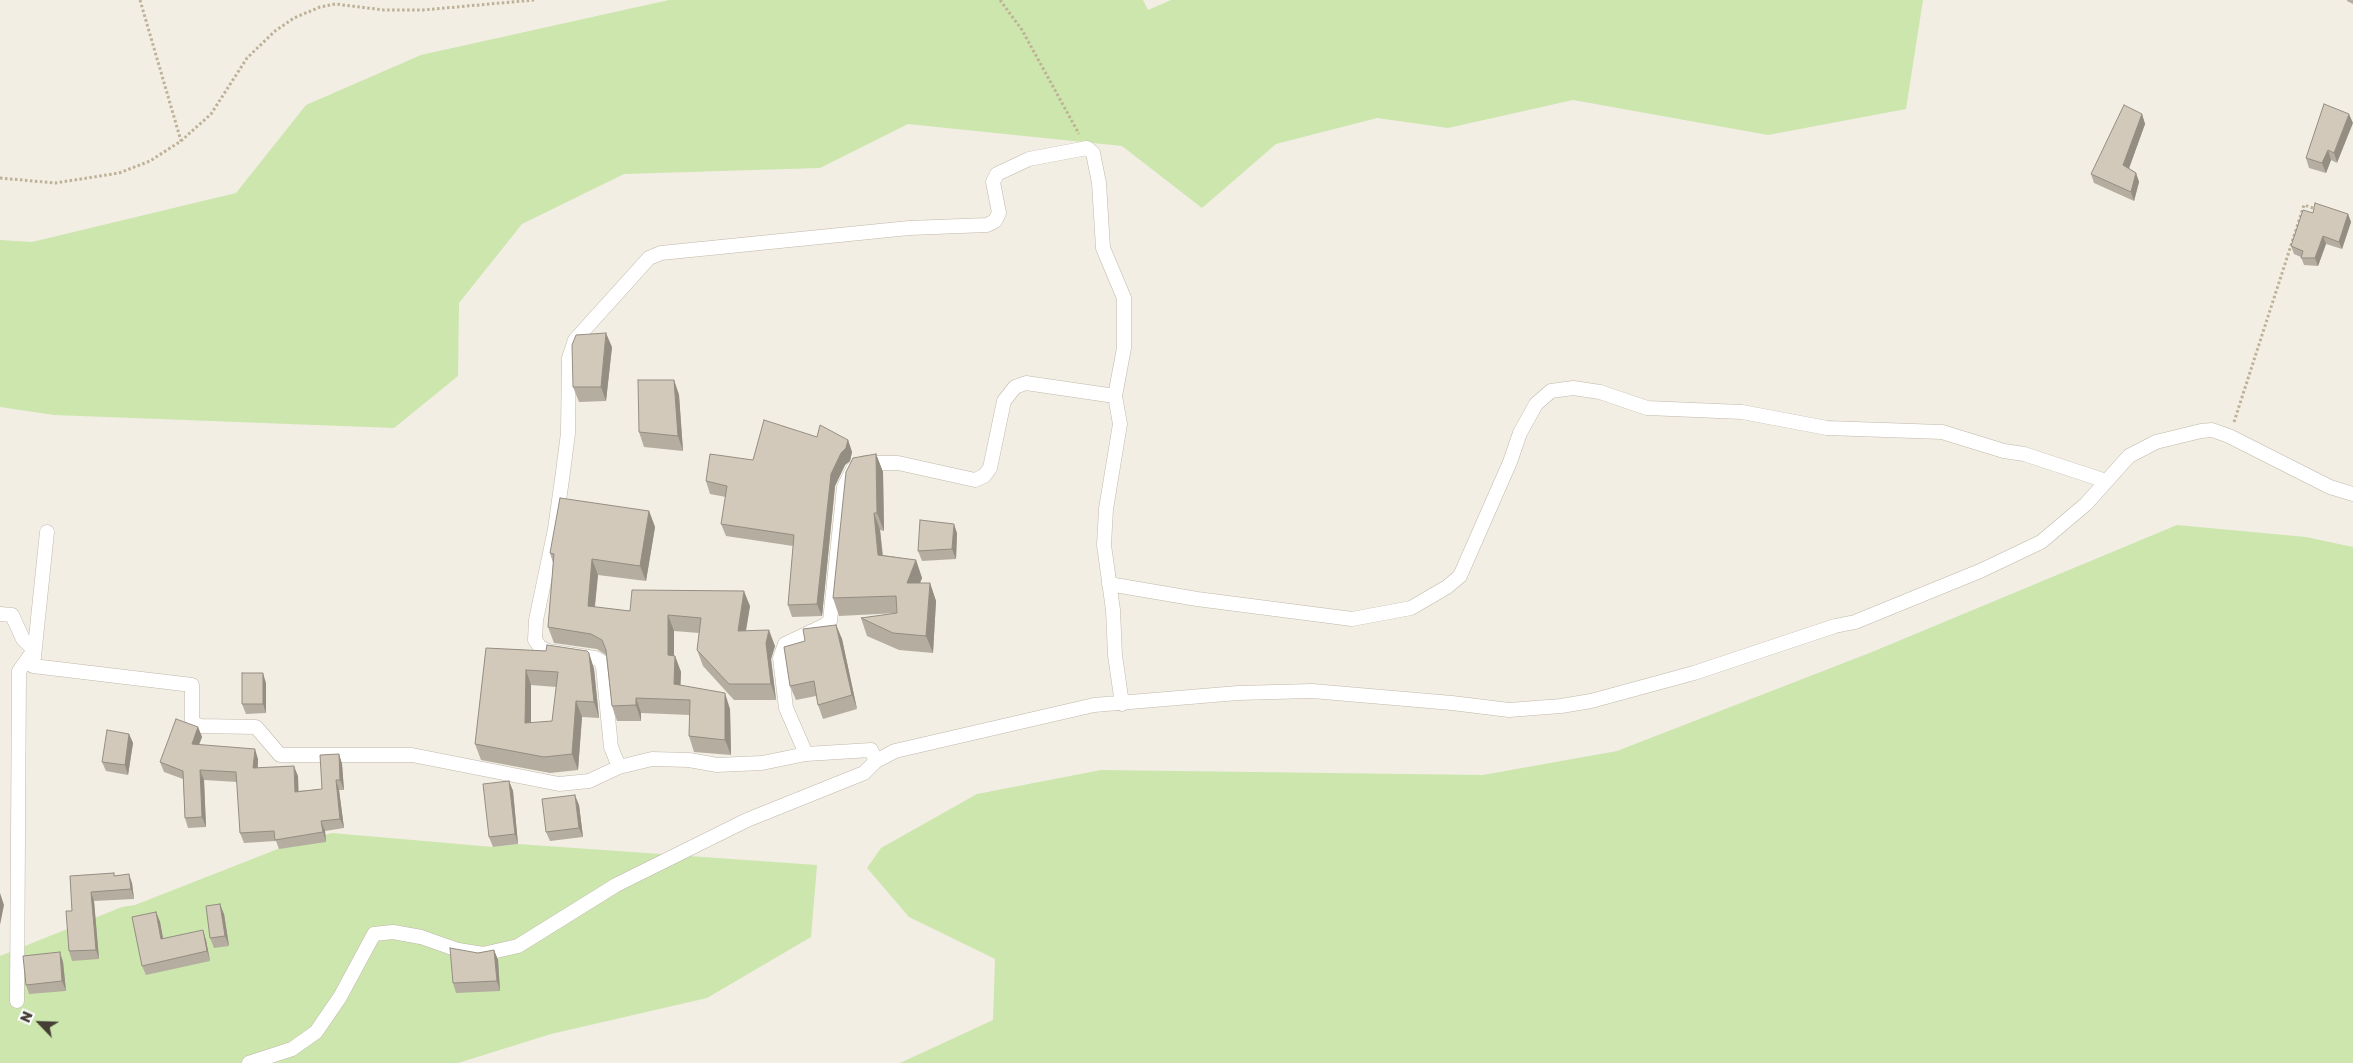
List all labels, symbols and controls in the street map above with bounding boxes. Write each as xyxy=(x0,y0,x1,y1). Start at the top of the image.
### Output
north arrow xyxy=(15,998,65,1048)
text: N xyxy=(16,1008,36,1025)

